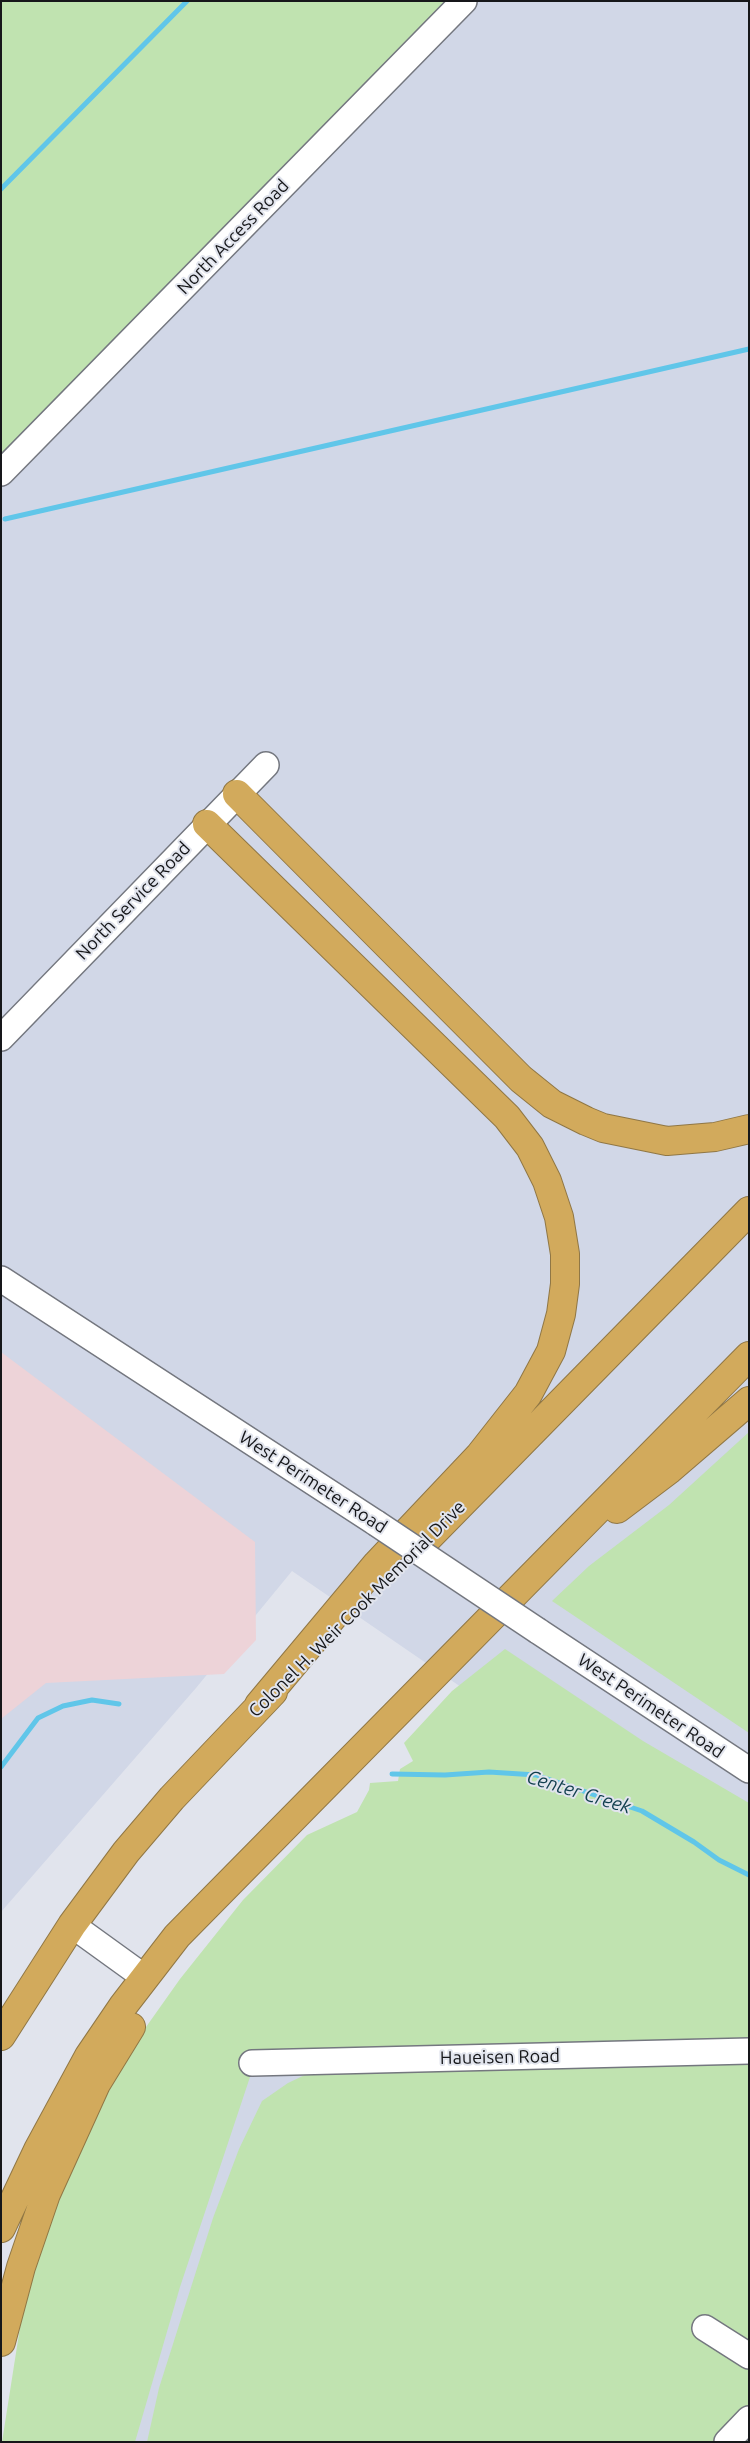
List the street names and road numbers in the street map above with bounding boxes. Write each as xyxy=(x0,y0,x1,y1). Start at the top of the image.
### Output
street label: North Access Road xyxy=(173,175,293,299)
street label: North Service Road xyxy=(71,838,195,964)
street label: West Perimeter Road xyxy=(235,1426,391,1538)
street label: Colonel H. Weir Cook Memorial Drive xyxy=(244,1496,470,1722)
street label: West Perimeter Road xyxy=(574,1649,728,1763)
street label: Haueisen Road xyxy=(440,2045,560,2069)

